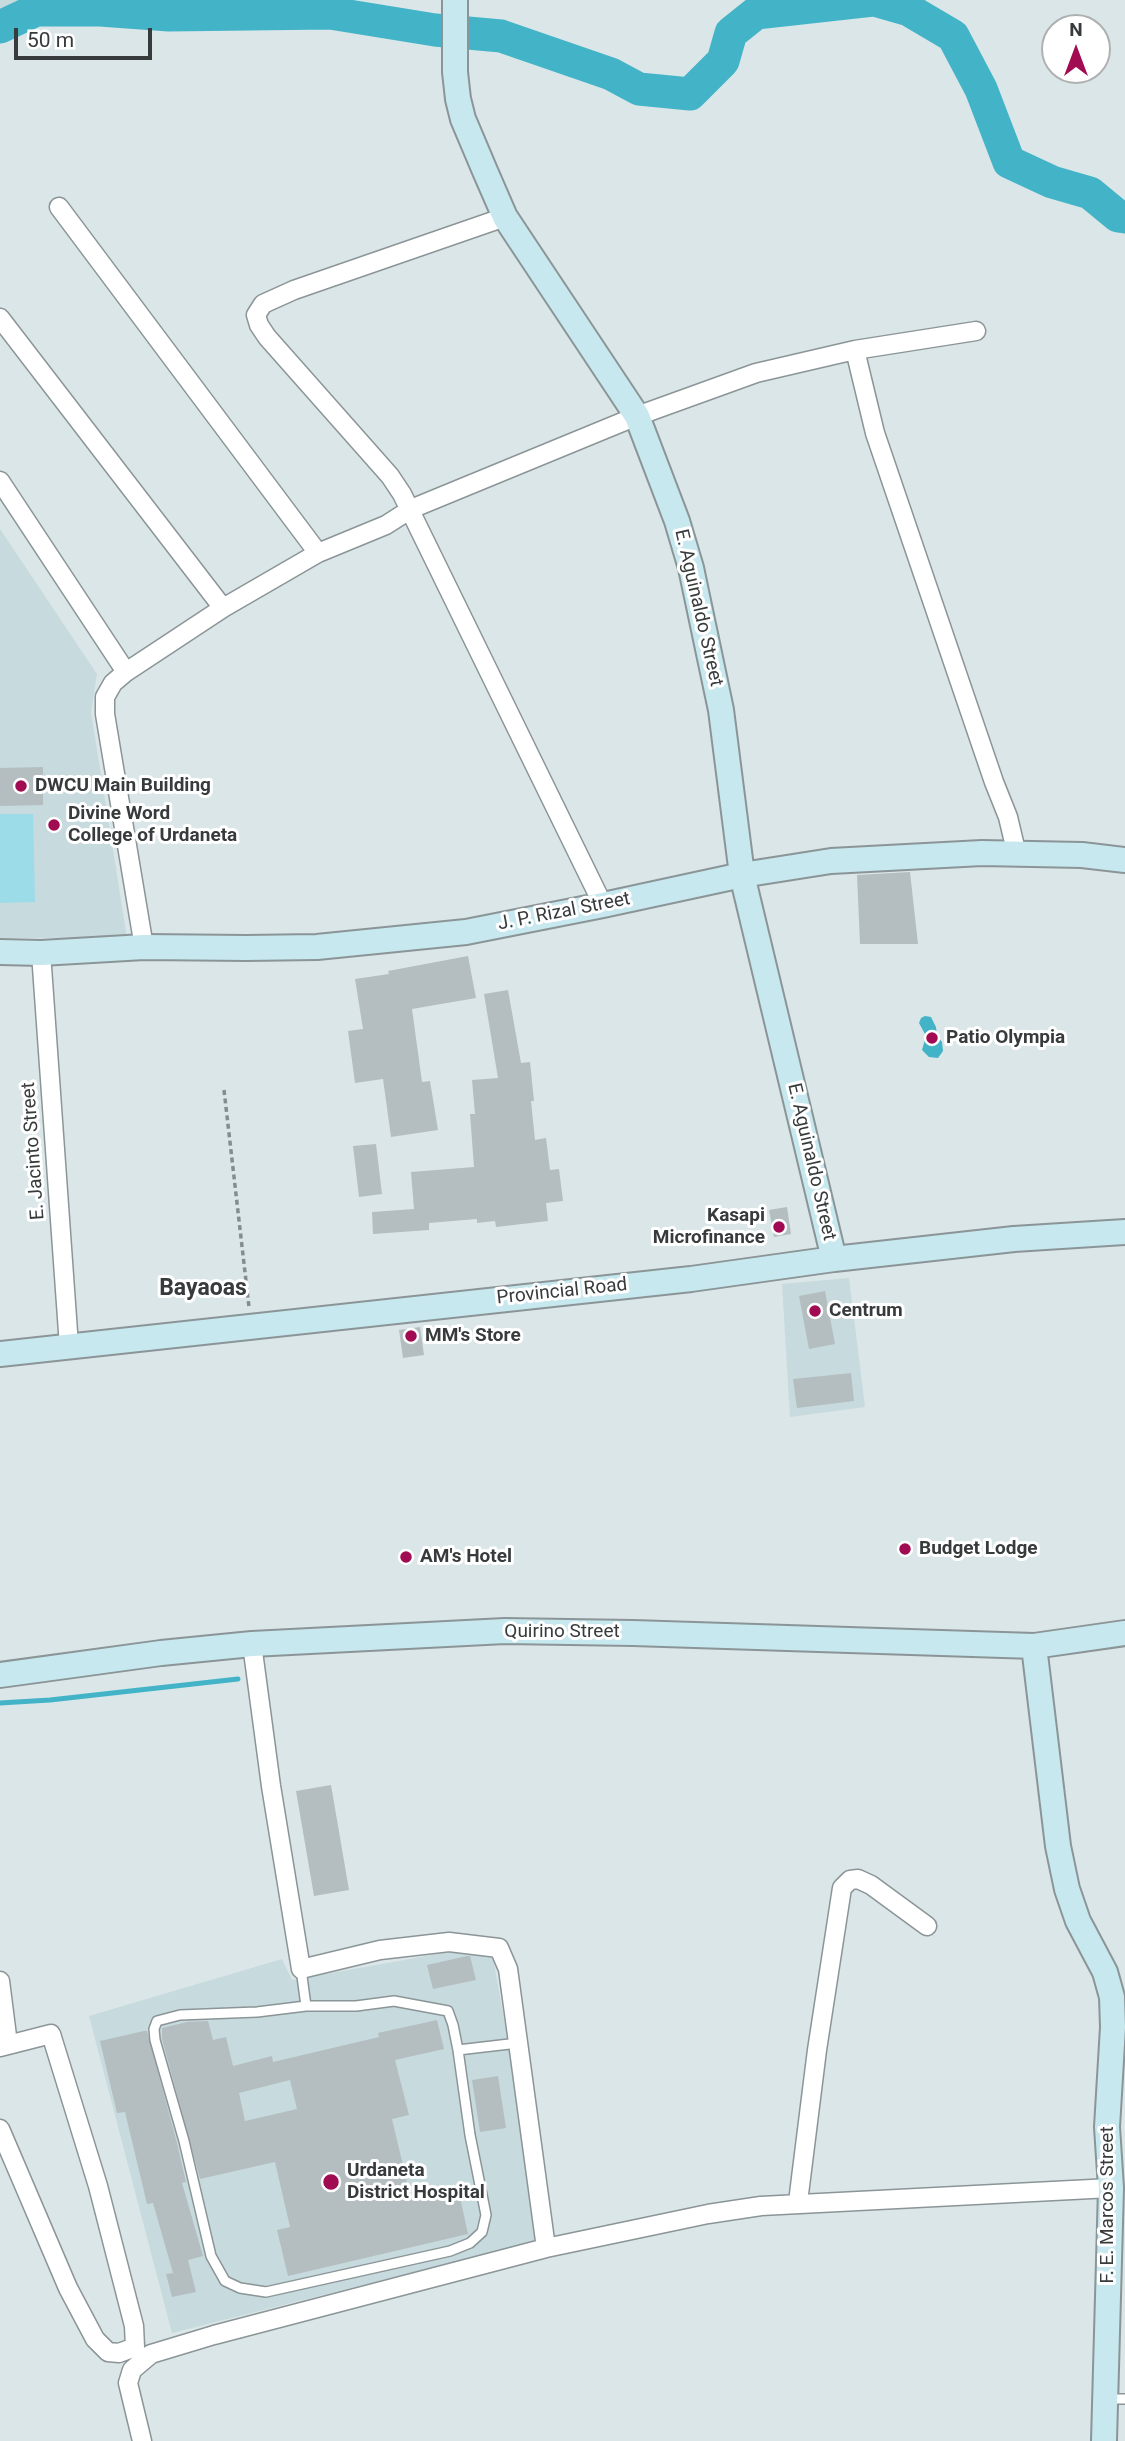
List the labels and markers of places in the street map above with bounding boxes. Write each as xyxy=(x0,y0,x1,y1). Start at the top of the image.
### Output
place label: DWCU Main Building xyxy=(35,775,211,797)
marker: DWCU Main Building xyxy=(13,778,29,794)
place label: Divine Word College of Urdaneta xyxy=(68,803,237,847)
marker: Divine Word College of Urdaneta xyxy=(46,817,62,833)
place label: Patio Olympia xyxy=(946,1027,1065,1049)
marker: Patio Olympia xyxy=(924,1030,940,1046)
place label: Kasapi Microfinance xyxy=(653,1205,765,1249)
marker: Kasapi Microfinance xyxy=(771,1219,787,1235)
place label: Centrum xyxy=(829,1300,903,1322)
marker: Centrum xyxy=(807,1303,823,1319)
place label: MM's Store xyxy=(425,1325,521,1347)
marker: MM's Store xyxy=(403,1328,419,1344)
place label: Budget Lodge xyxy=(919,1538,1038,1560)
marker: Budget Lodge xyxy=(897,1541,913,1557)
place label: AM's Hotel xyxy=(420,1546,512,1568)
marker: AM's Hotel xyxy=(398,1549,414,1565)
place label: Urdaneta District Hospital xyxy=(347,2160,485,2204)
marker: Urdaneta District Hospital xyxy=(321,2172,341,2192)

